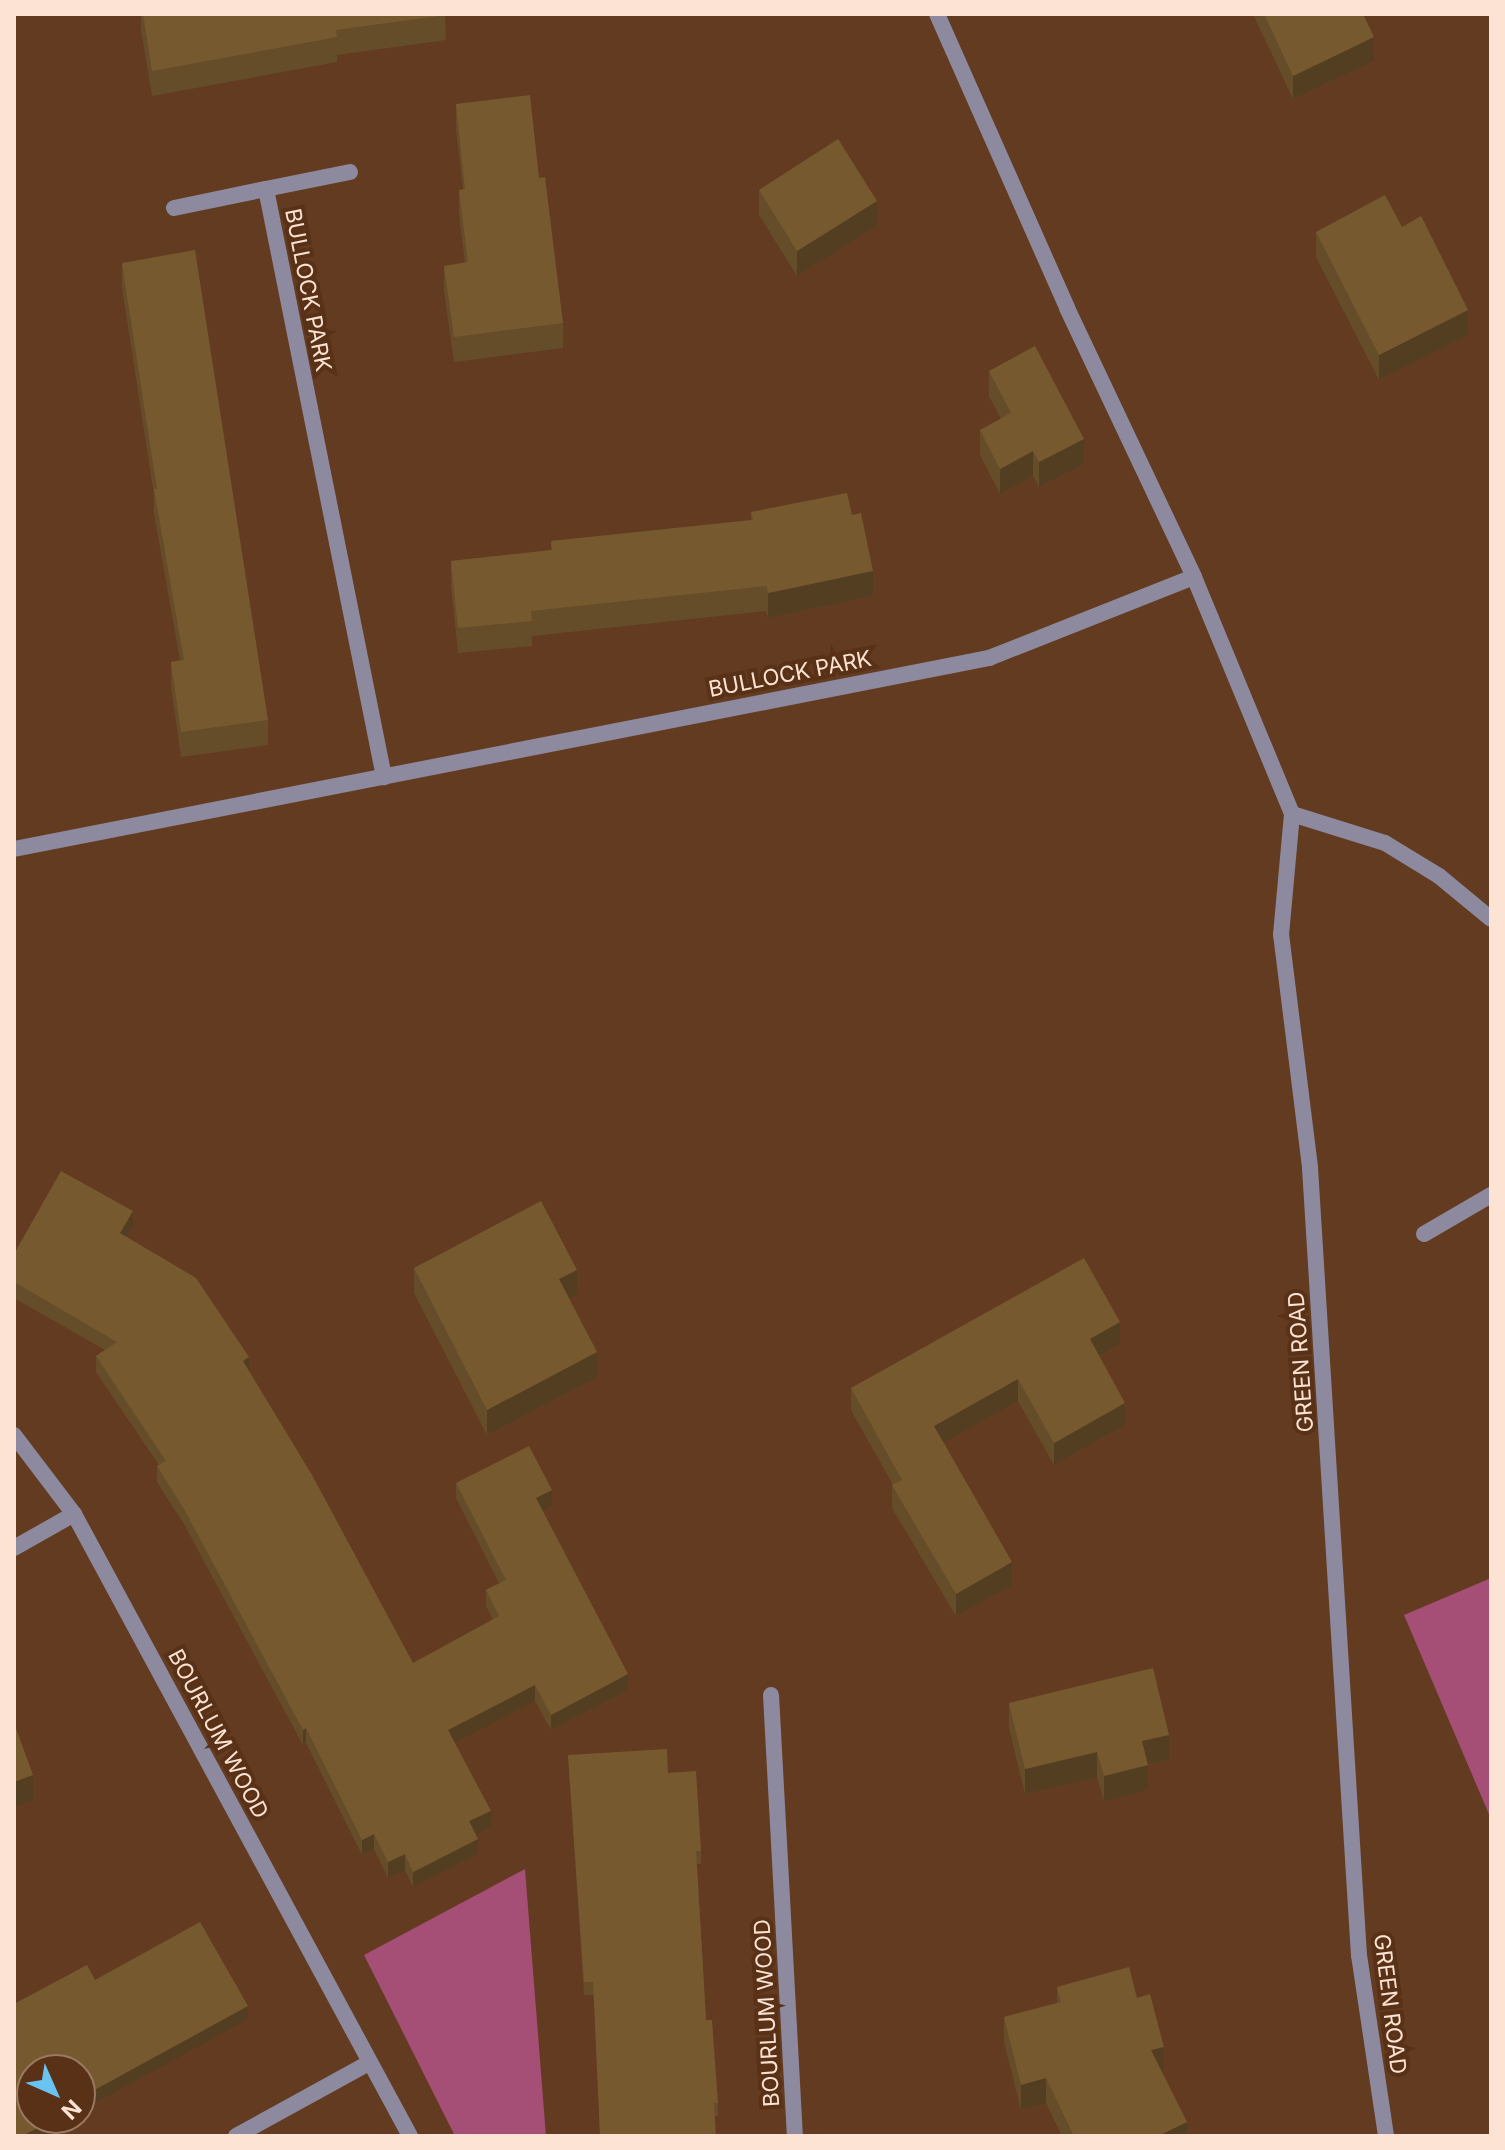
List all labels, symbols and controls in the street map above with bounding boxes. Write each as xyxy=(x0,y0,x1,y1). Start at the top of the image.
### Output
street label: BULLOCK PARK xyxy=(279,206,337,374)
street label: BULLOCK PARK xyxy=(706,645,874,703)
street label: GREEN ROAD xyxy=(1283,1291,1319,1433)
street label: BOURLUM WOOD xyxy=(162,1645,274,1823)
street label: BOURLUM WOOD xyxy=(749,1919,785,2107)
street label: GREEN ROAD xyxy=(1368,1932,1412,2076)
north arrow xyxy=(16,2054,96,2134)
text: N xyxy=(56,2094,87,2125)

